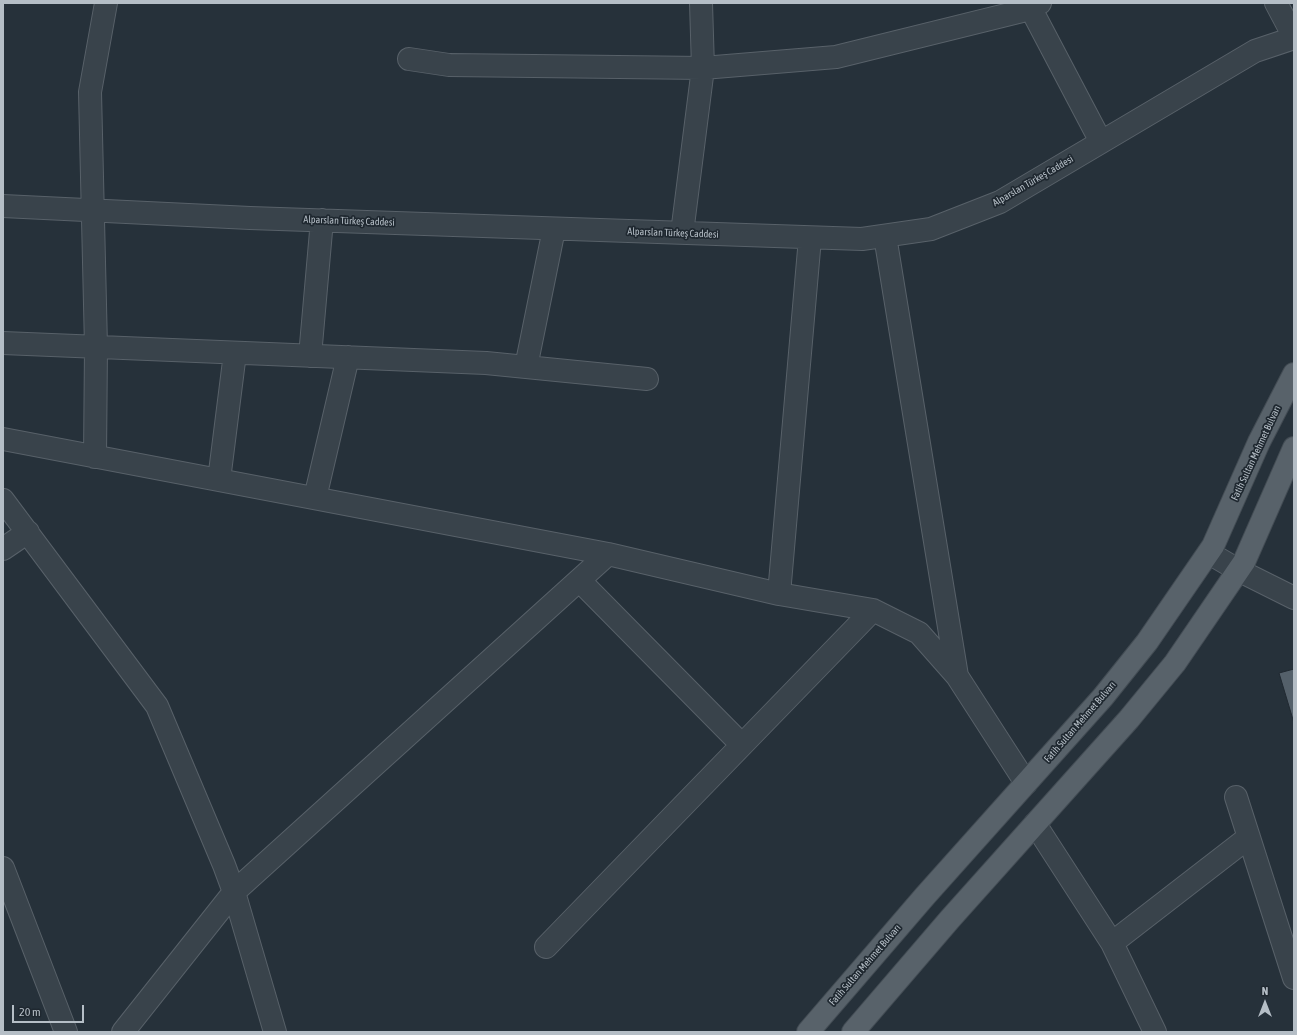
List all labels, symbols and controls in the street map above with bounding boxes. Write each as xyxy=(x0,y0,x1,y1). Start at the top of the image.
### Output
street label: Alparslan Türkeş Caddesi xyxy=(990,153,1076,209)
street label: Alparslan Türkeş Caddesi xyxy=(303,213,395,229)
street label: Alparslan Türkeş Caddesi xyxy=(627,225,719,241)
street label: Fatih Sultan Mehmet Bulvarı xyxy=(1229,404,1283,502)
street label: Fatih Sultan Mehmet Bulvarı xyxy=(1042,679,1118,765)
street label: Fatih Sultan Mehmet Bulvarı xyxy=(827,922,903,1008)
north arrow xyxy=(1245,983,1285,1023)
text: N xyxy=(1262,985,1268,997)
scale bar xyxy=(14,997,86,1023)
text: 20 m xyxy=(19,1005,41,1019)

